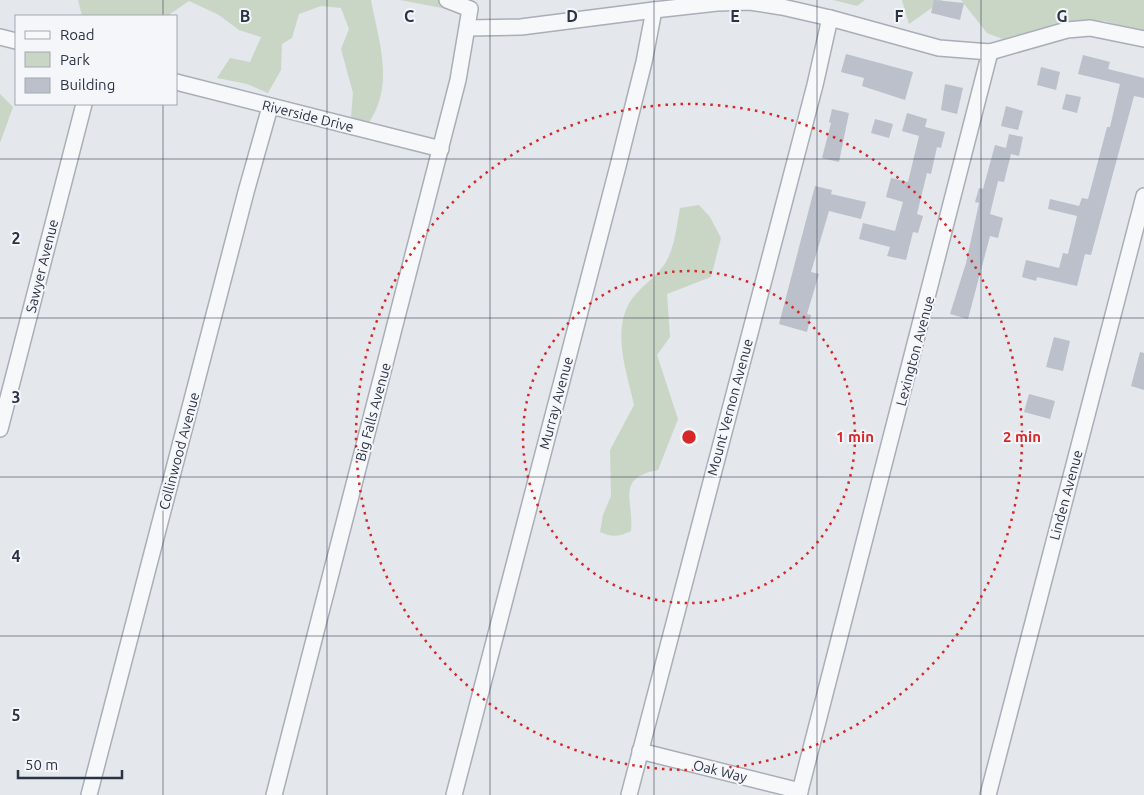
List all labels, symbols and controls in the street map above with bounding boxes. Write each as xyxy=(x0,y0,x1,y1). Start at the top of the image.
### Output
text: B xyxy=(240,7,250,25)
text: C xyxy=(404,7,414,25)
text: D xyxy=(566,7,578,25)
text: E xyxy=(730,7,740,25)
text: F xyxy=(895,7,904,25)
text: G xyxy=(1056,7,1068,25)
legend xyxy=(15,15,178,105)
text: Road xyxy=(60,26,95,43)
text: Park xyxy=(60,51,90,68)
text: Building xyxy=(60,76,115,93)
street label: Riverside Drive xyxy=(261,97,355,135)
street label: Sawyer Avenue xyxy=(23,218,61,314)
text: 2 xyxy=(11,229,21,247)
street label: Lexington Avenue xyxy=(893,294,937,408)
street label: Mount Vernon Avenue xyxy=(704,337,756,477)
street label: Murray Avenue xyxy=(536,355,576,451)
street label: Big Falls Avenue xyxy=(352,361,394,463)
text: 3 xyxy=(11,388,21,406)
street label: Collinwood Avenue xyxy=(156,390,202,512)
centre of rings xyxy=(680,428,698,446)
text: 1 min xyxy=(836,428,874,445)
text: 2 min xyxy=(1003,428,1041,445)
street label: Linden Avenue xyxy=(1046,448,1086,542)
text: 4 xyxy=(11,547,21,565)
text: 5 xyxy=(11,706,21,724)
scale bar xyxy=(18,748,121,780)
text: 50 m xyxy=(25,756,58,773)
street label: Oak Way xyxy=(691,757,749,785)

